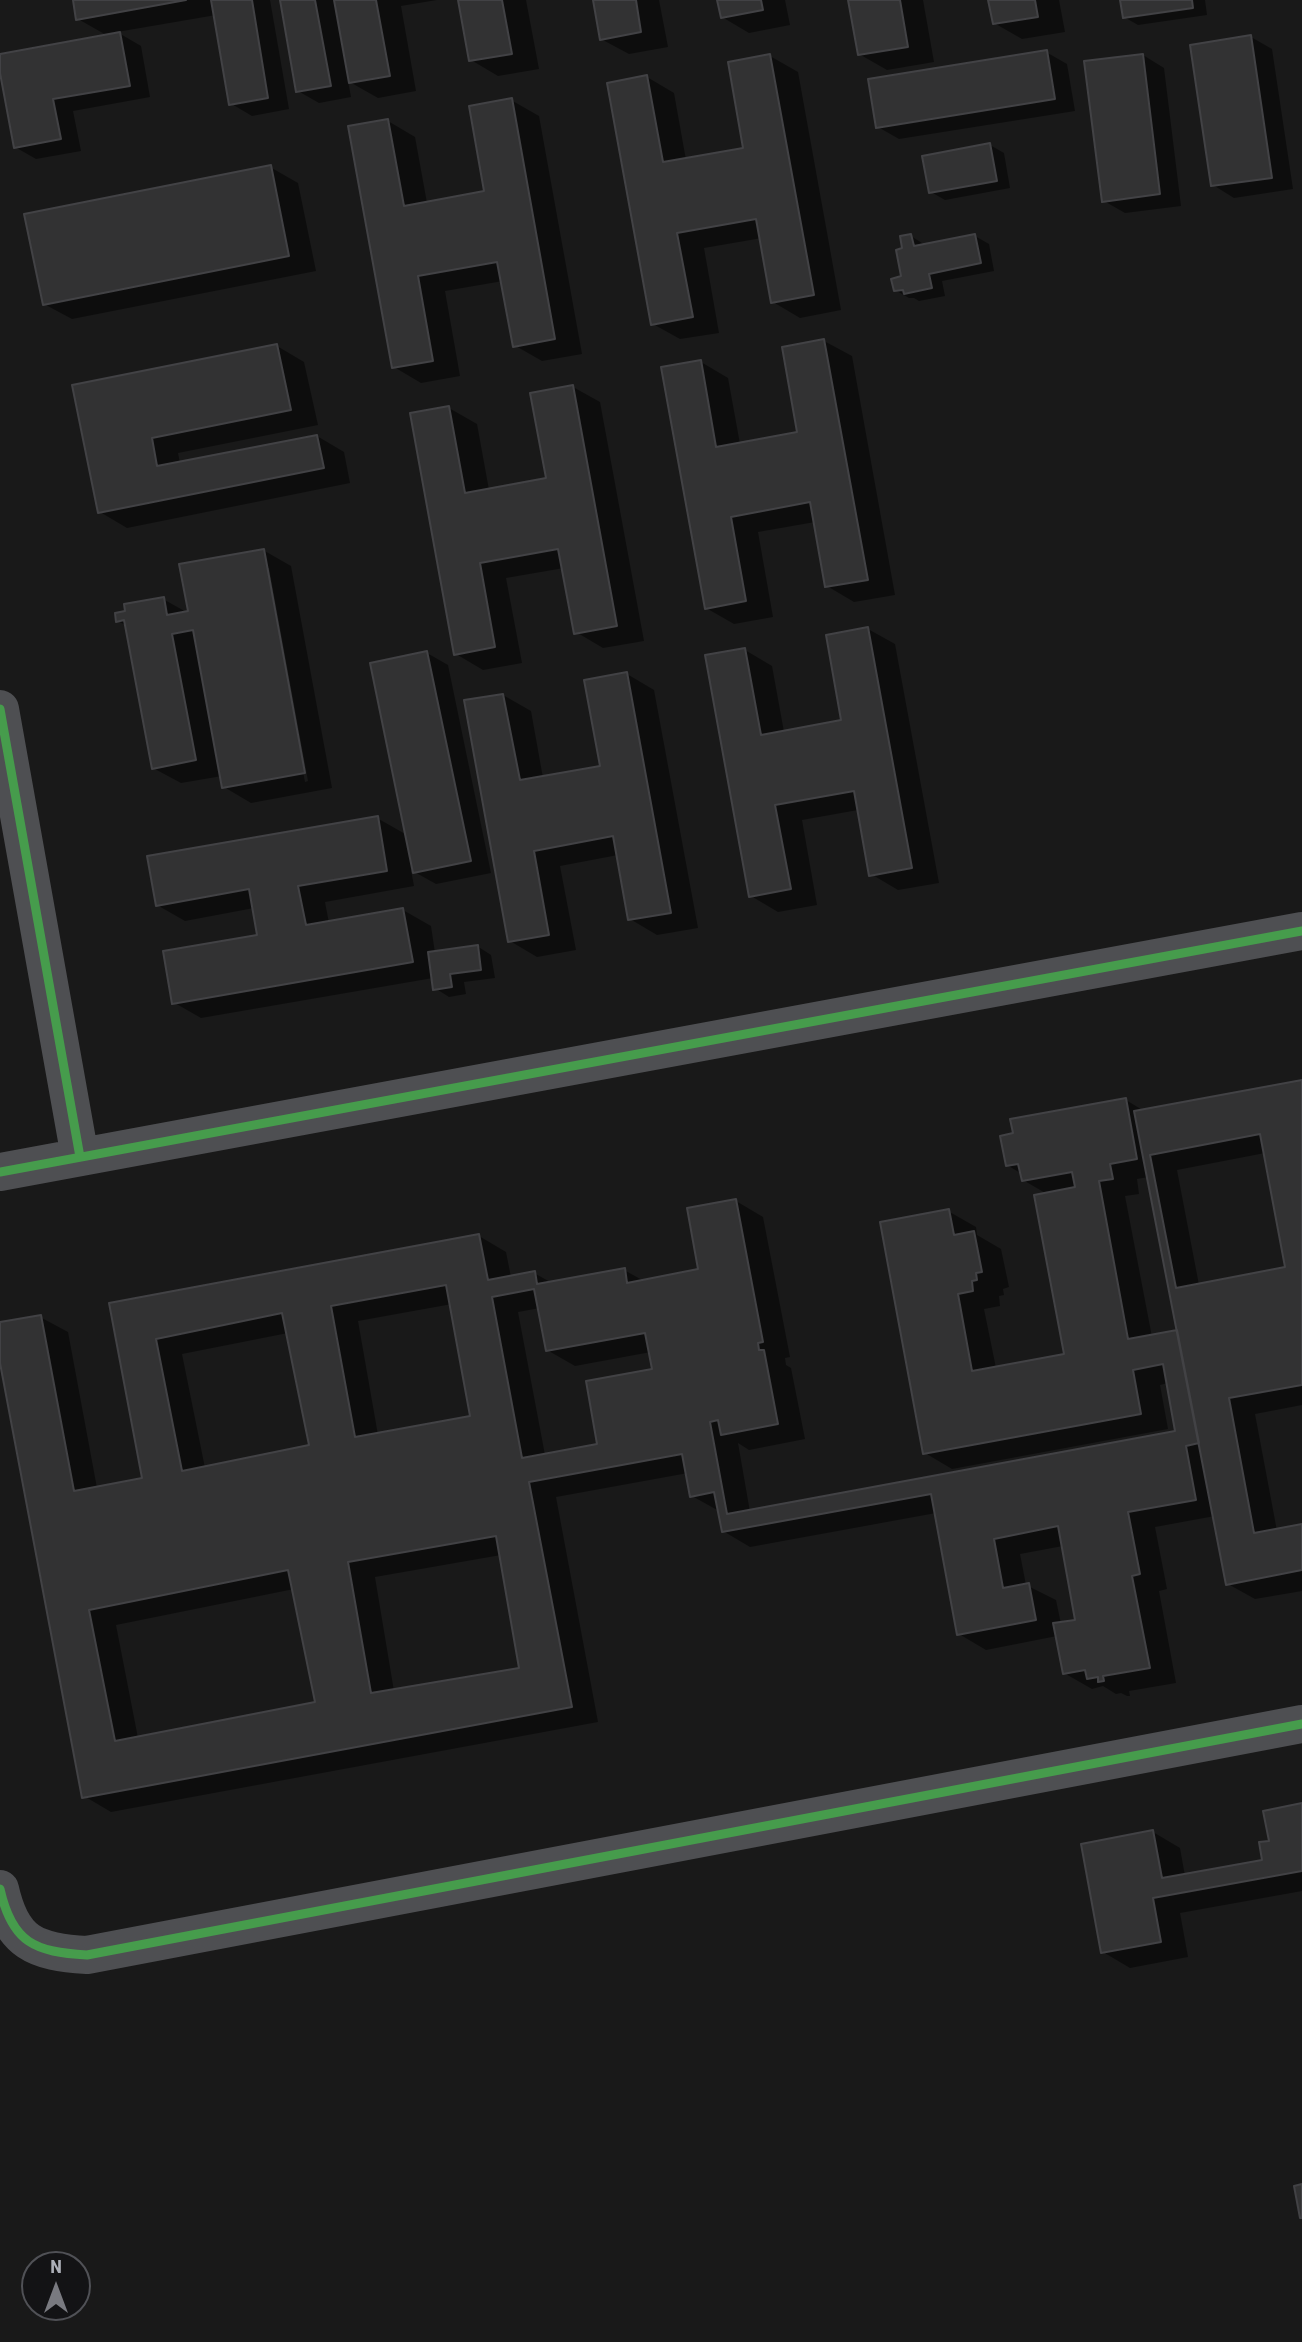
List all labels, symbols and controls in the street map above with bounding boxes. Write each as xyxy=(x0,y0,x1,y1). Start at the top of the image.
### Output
north arrow xyxy=(21,2251,91,2321)
text: N xyxy=(50,2255,62,2278)

